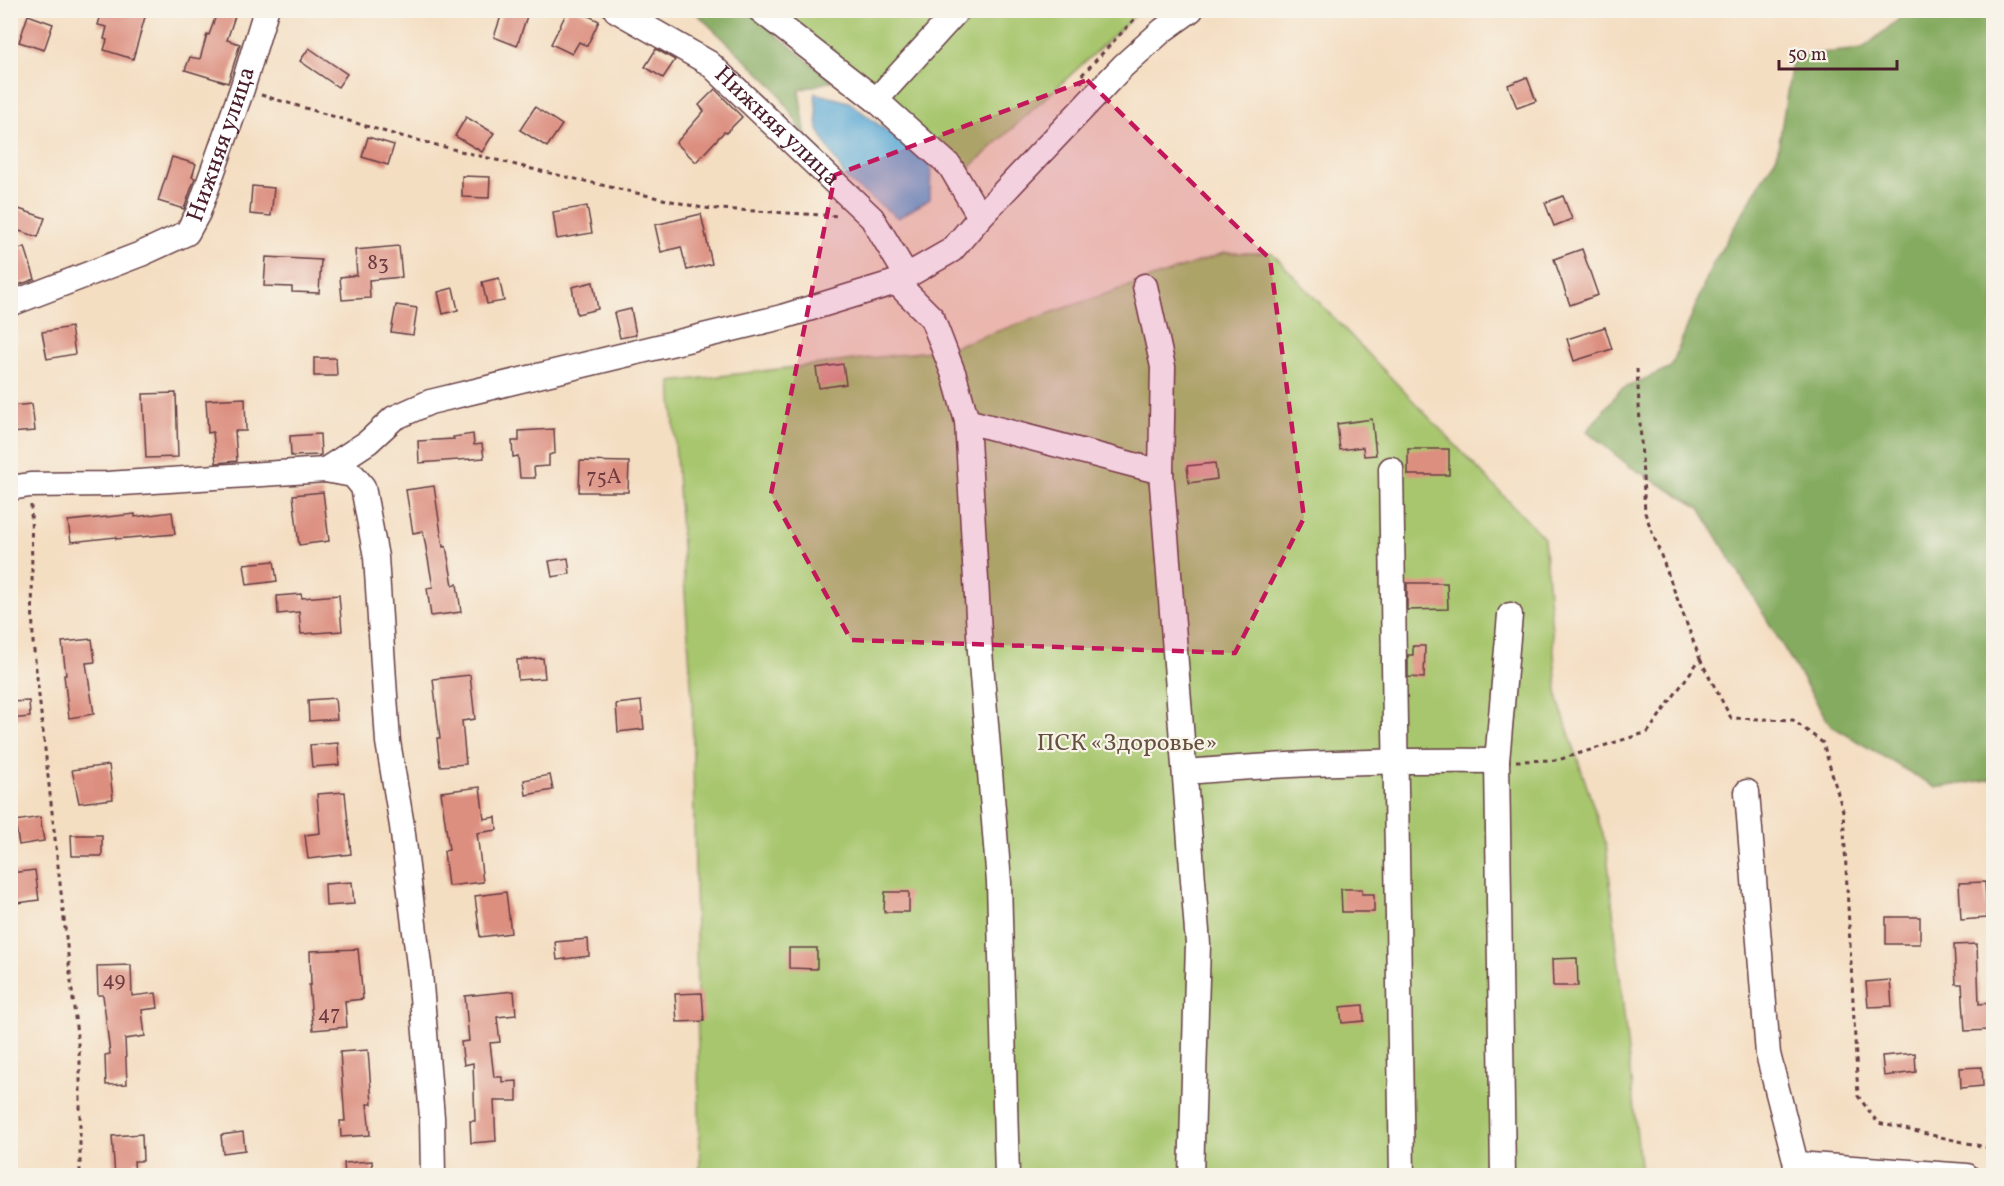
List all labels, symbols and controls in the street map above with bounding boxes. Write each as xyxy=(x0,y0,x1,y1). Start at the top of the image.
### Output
scale bar xyxy=(1779,33,1898,71)
text: 50 m xyxy=(1788,43,1827,68)
street label: Нижняя улица xyxy=(706,59,847,195)
street label: Нижняя улица xyxy=(179,63,265,227)
house number: 83 xyxy=(367,249,389,278)
house number: 75А xyxy=(586,463,622,492)
park label: ПСК «Здоровье» xyxy=(1037,727,1217,761)
house number: 49 xyxy=(103,966,126,995)
house number: 47 xyxy=(318,1000,340,1029)

